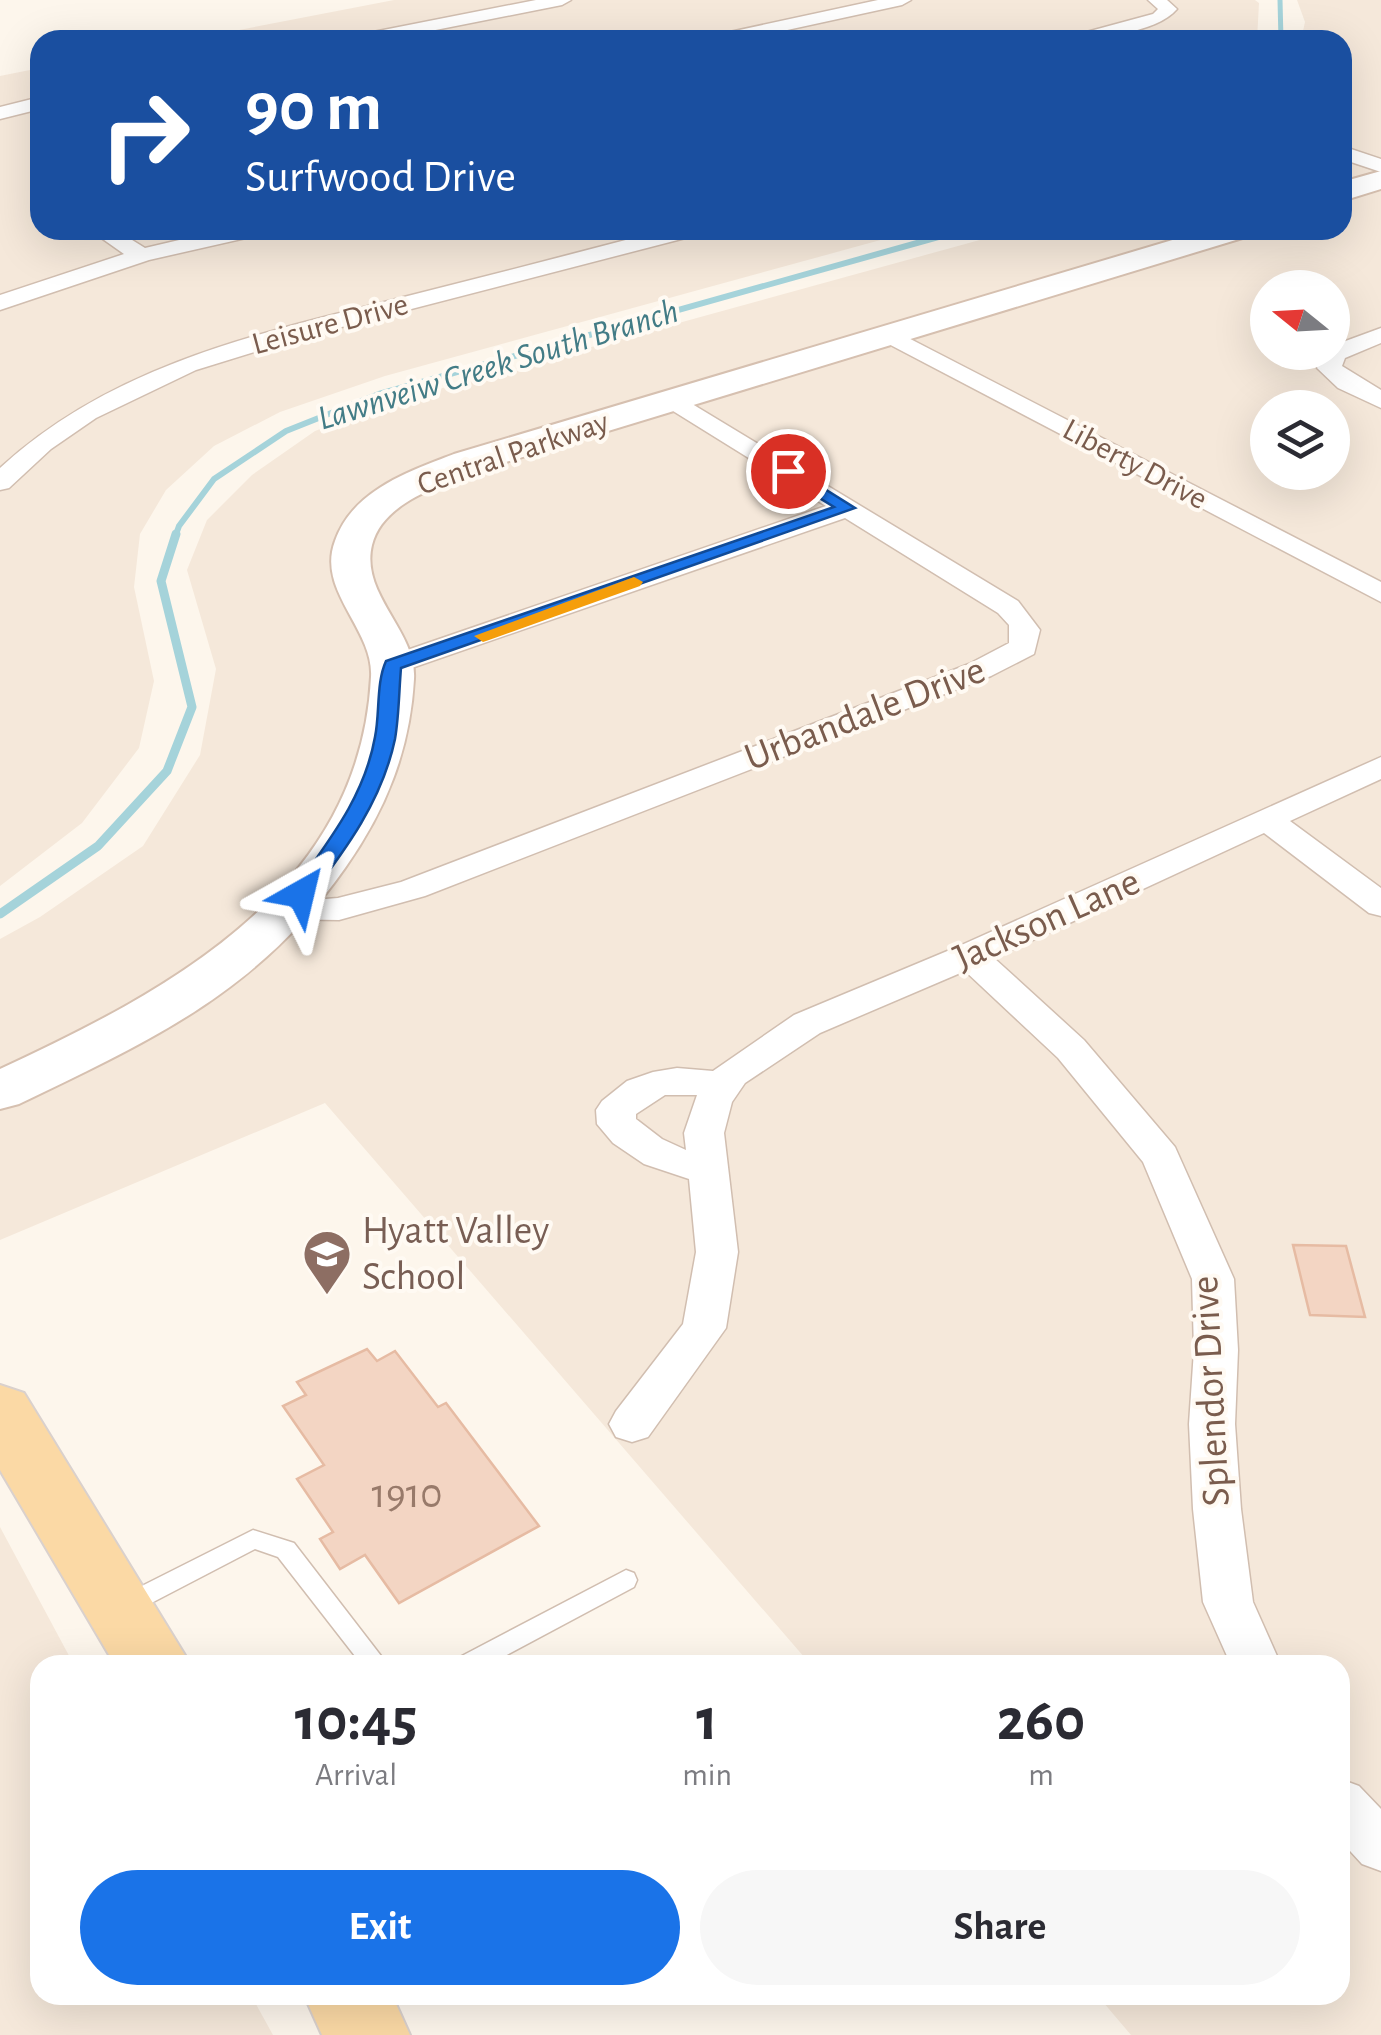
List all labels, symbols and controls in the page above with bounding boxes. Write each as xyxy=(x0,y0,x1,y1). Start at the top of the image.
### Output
icon: right xyxy=(80,70,210,200)
text: 90 m xyxy=(245,73,382,143)
text: Surfwood Drive xyxy=(245,155,516,200)
north arrow xyxy=(1250,270,1350,370)
map controls xyxy=(1250,270,1350,490)
street label: Leisure Drive xyxy=(249,288,411,360)
water label: Lawnveiw Creek South Branch xyxy=(313,293,683,437)
button: layers xyxy=(1250,390,1350,490)
street label: Central Parkway xyxy=(413,405,613,501)
street label: Liberty Drive xyxy=(1058,413,1212,515)
pin xyxy=(746,429,831,514)
icon: arrive xyxy=(761,444,816,499)
street label: Urbandale Drive xyxy=(739,650,991,778)
position arrow xyxy=(249,842,353,946)
street label: Jackson Lane xyxy=(948,861,1146,979)
place label: Hyatt Valley School xyxy=(362,1211,549,1297)
school or university icon: Hyatt Valley School xyxy=(301,1228,353,1296)
street label: Splendor Drive xyxy=(1185,1275,1237,1507)
house number: 1910 xyxy=(372,1473,442,1515)
text: 10:45 xyxy=(295,1691,417,1751)
text: 1 xyxy=(696,1691,718,1751)
text: 260 xyxy=(997,1691,1085,1751)
text: Arrival xyxy=(315,1759,397,1791)
text: min xyxy=(682,1759,732,1791)
text: m xyxy=(1028,1759,1054,1791)
button: Exit xyxy=(80,1870,680,1985)
button: Share xyxy=(700,1870,1300,1985)

